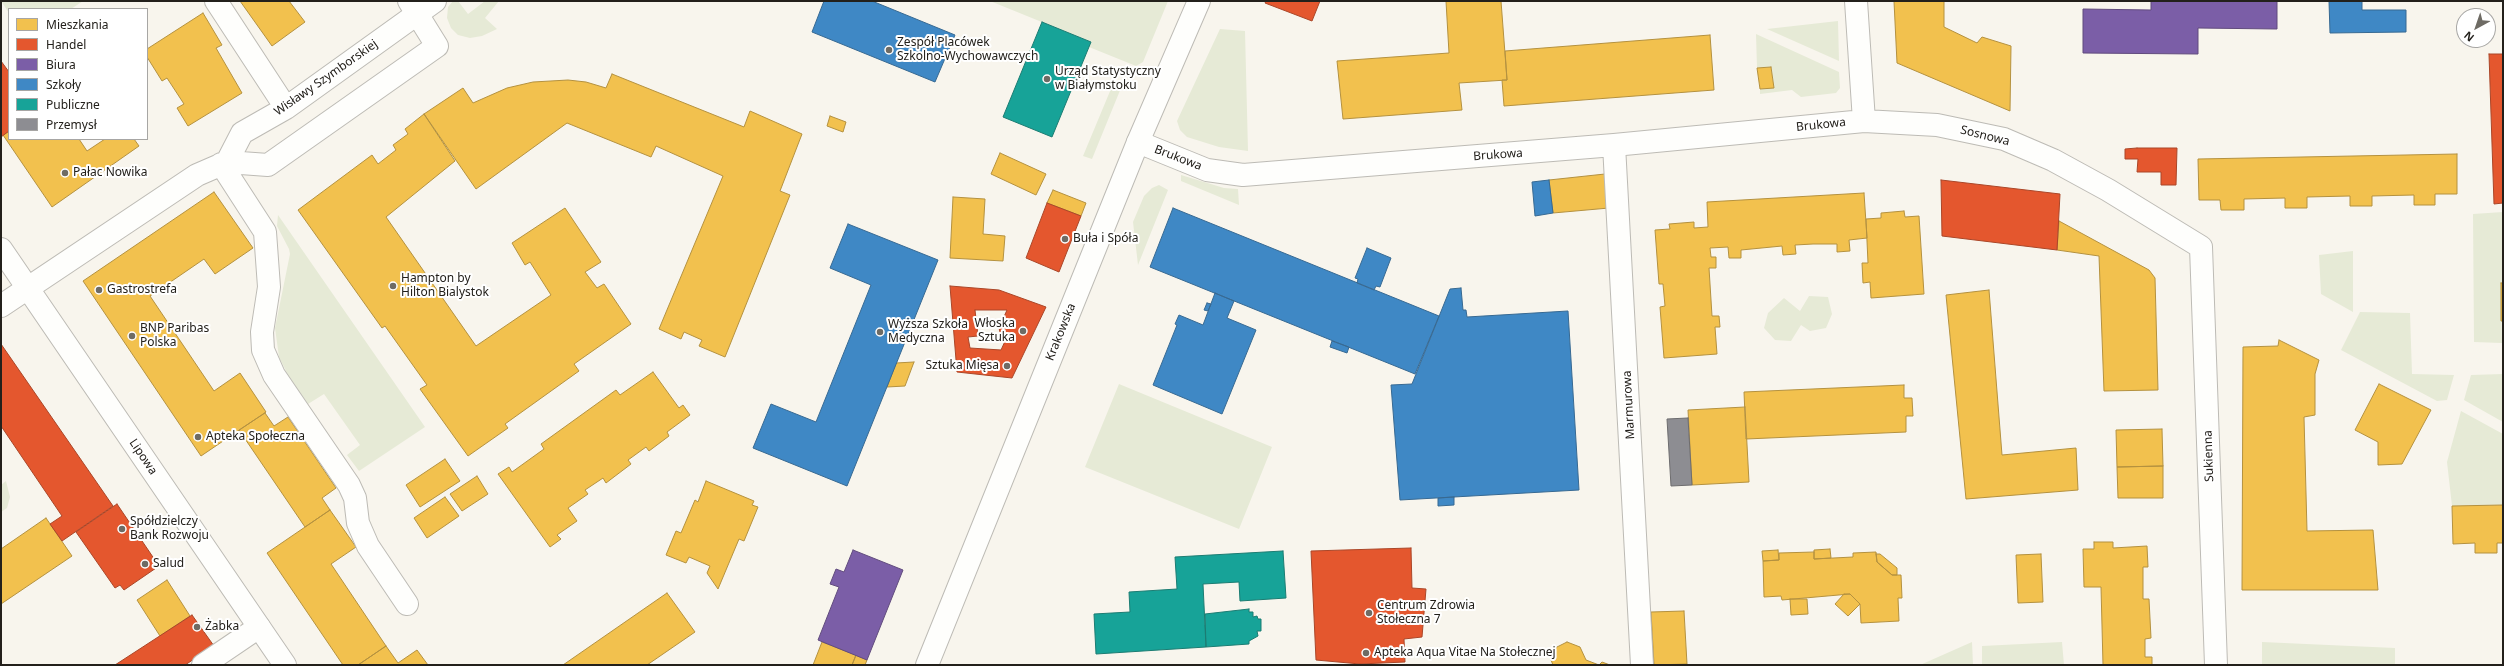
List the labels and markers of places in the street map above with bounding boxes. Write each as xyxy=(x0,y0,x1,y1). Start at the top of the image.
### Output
place label: Zespół Placówek Szkolno-Wychowawczych xyxy=(897,36,1038,64)
marker: Zespół Placówek Szkolno-Wychowawczych xyxy=(884,45,894,55)
place label: Urząd Statystyczny w Białymstoku xyxy=(1055,65,1161,93)
marker: Urząd Statystyczny w Białymstoku xyxy=(1042,74,1052,84)
place label: Pałac Nowika xyxy=(73,166,148,180)
marker: Pałac Nowika xyxy=(60,168,70,178)
place label: Buła i Spóła xyxy=(1073,232,1138,246)
marker: Buła i Spóła xyxy=(1060,234,1070,244)
place label: Hampton by Hilton Bialystok xyxy=(401,272,489,300)
marker: Hampton by Hilton Bialystok xyxy=(388,281,398,291)
place label: Gastrostrefa xyxy=(107,283,177,297)
marker: Gastrostrefa xyxy=(94,285,104,295)
place label: Włoska Sztuka xyxy=(975,317,1015,345)
place label: Wyższa Szkoła Medyczna xyxy=(888,318,968,346)
place label: BNP Paribas Polska xyxy=(140,322,209,350)
marker: Włoska Sztuka xyxy=(1018,326,1028,336)
marker: Wyższa Szkoła Medyczna xyxy=(875,327,885,337)
marker: BNP Paribas Polska xyxy=(127,331,137,341)
place label: Sztuka Mięsa xyxy=(926,359,999,373)
marker: Sztuka Mięsa xyxy=(1002,361,1012,371)
place label: Apteka Społeczna xyxy=(206,430,305,444)
marker: Apteka Społeczna xyxy=(193,432,203,442)
place label: Spółdzielczy Bank Rozwoju xyxy=(130,515,209,543)
marker: Spółdzielczy Bank Rozwoju xyxy=(117,524,127,534)
place label: Salud xyxy=(153,557,184,571)
marker: Salud xyxy=(140,559,150,569)
place label: Centrum Zdrowia Stołeczna 7 xyxy=(1377,599,1475,627)
marker: Centrum Zdrowia Stołeczna 7 xyxy=(1364,608,1374,618)
place label: Żabka xyxy=(205,620,239,634)
marker: Żabka xyxy=(192,622,202,632)
place label: Apteka Aqua Vitae Na Stołecznej xyxy=(1374,646,1556,660)
marker: Apteka Aqua Vitae Na Stołecznej xyxy=(1361,648,1371,658)

